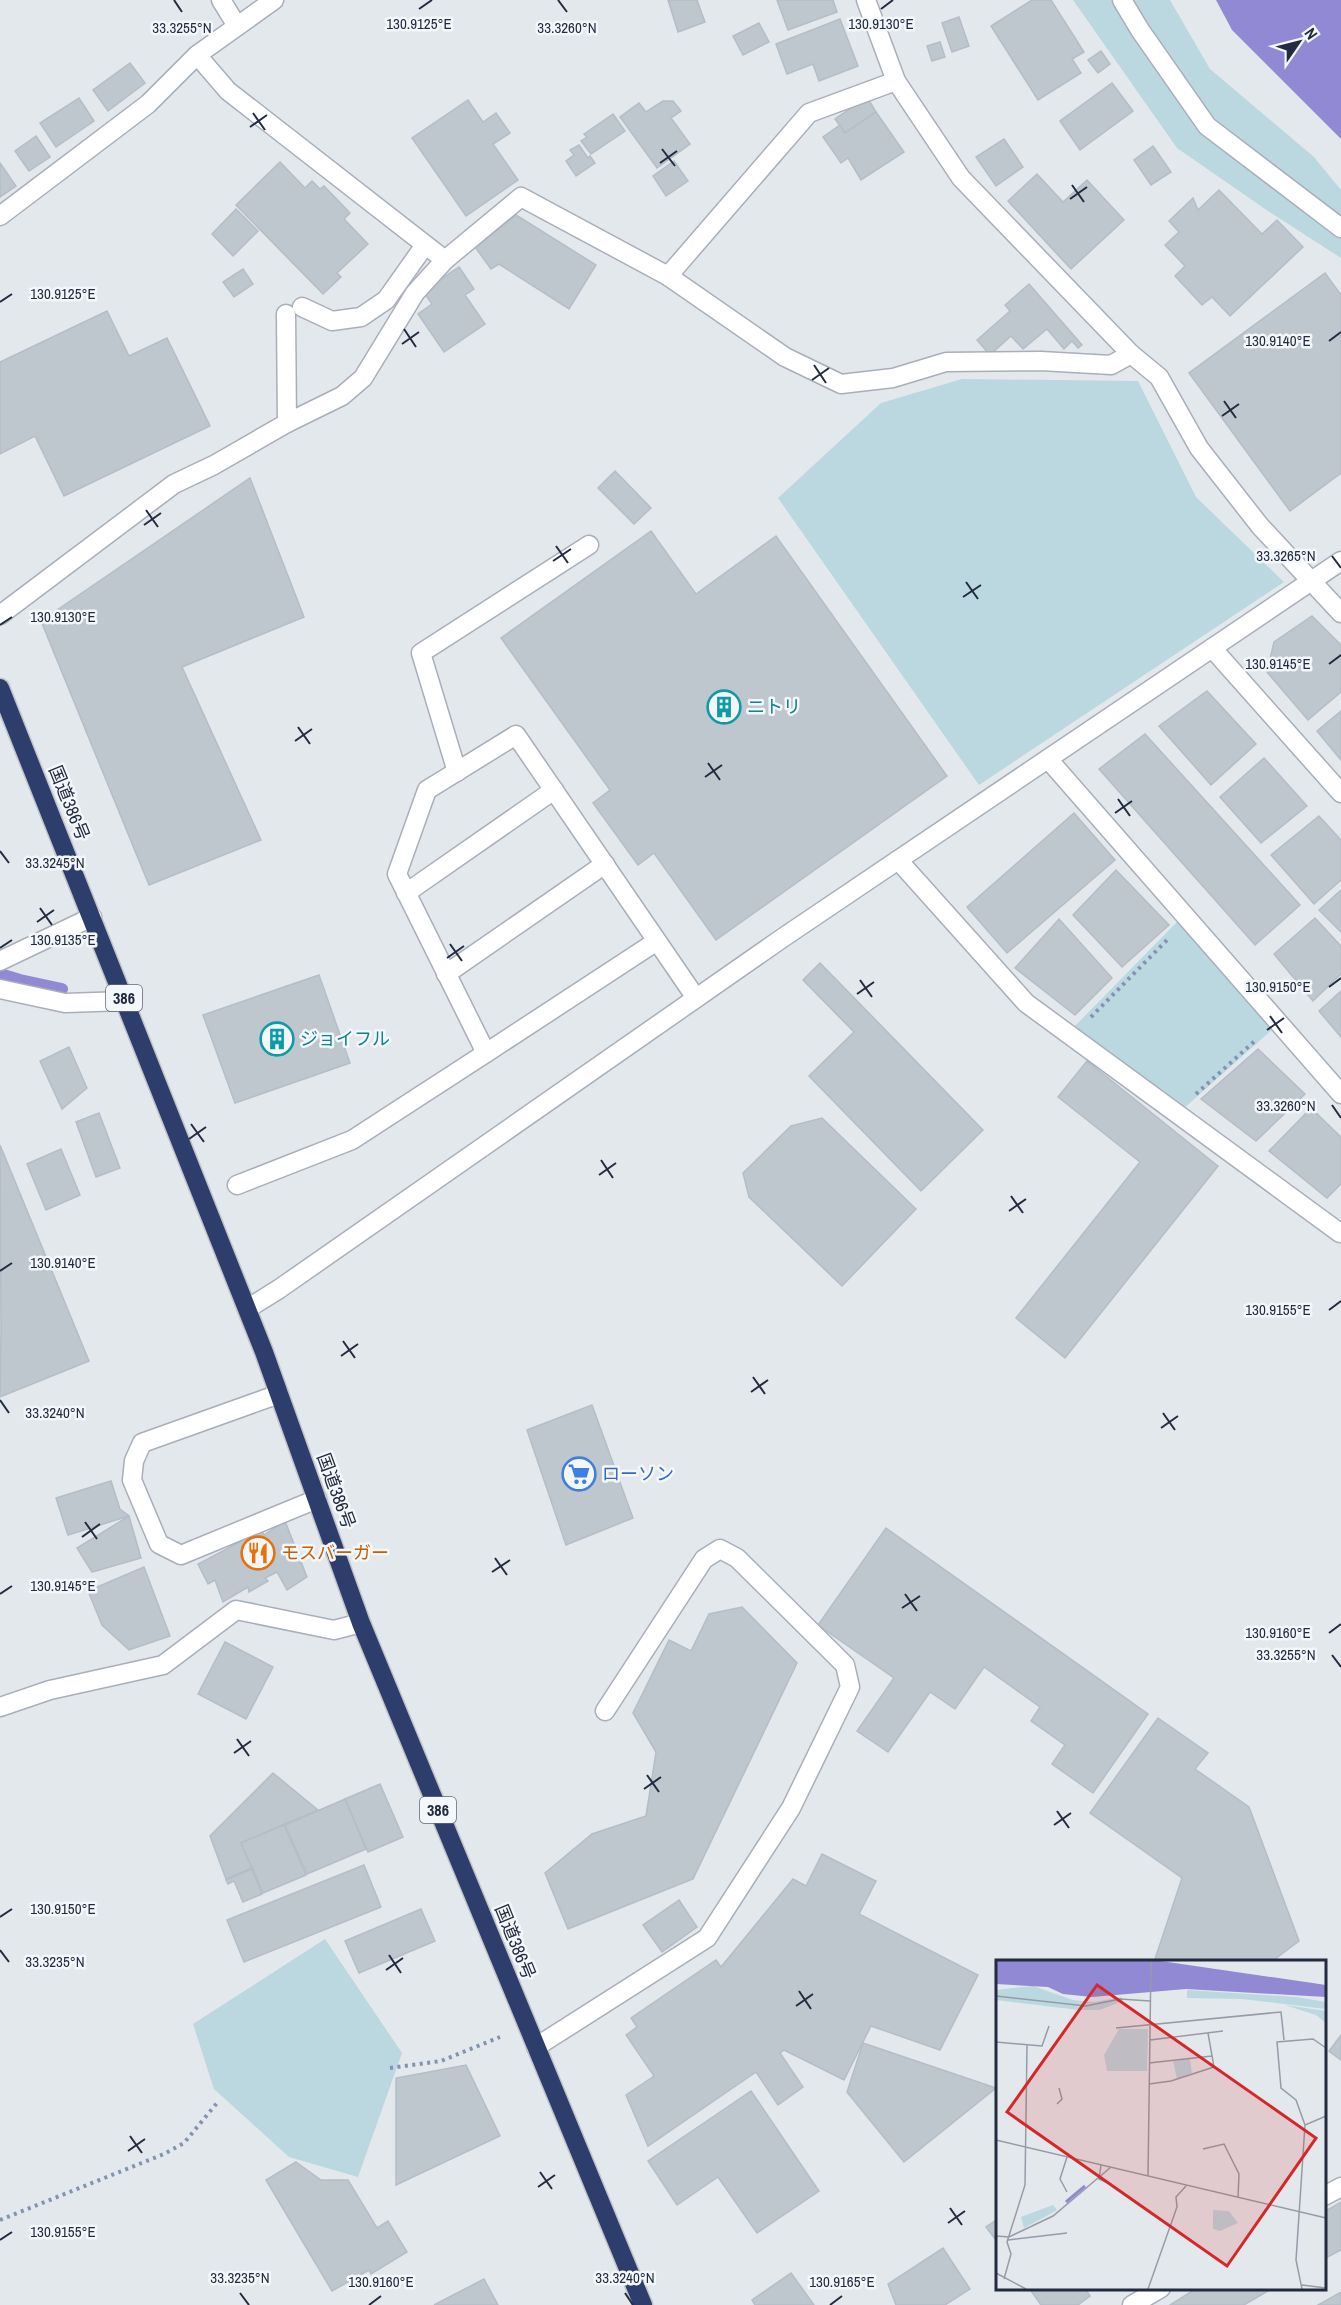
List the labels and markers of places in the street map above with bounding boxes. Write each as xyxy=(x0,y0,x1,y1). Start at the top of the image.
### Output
building icon: ニトリ xyxy=(706,689,742,725)
place label: ニトリ xyxy=(747,694,801,719)
building icon: ジョイフル xyxy=(259,1021,295,1057)
place label: ジョイフル xyxy=(300,1026,390,1051)
supermarket icon: ローソン xyxy=(561,1456,597,1492)
place label: ローソン xyxy=(602,1461,674,1486)
restaurant icon: モスバーガー xyxy=(240,1535,276,1571)
place label: モスバーガー xyxy=(281,1540,389,1565)

